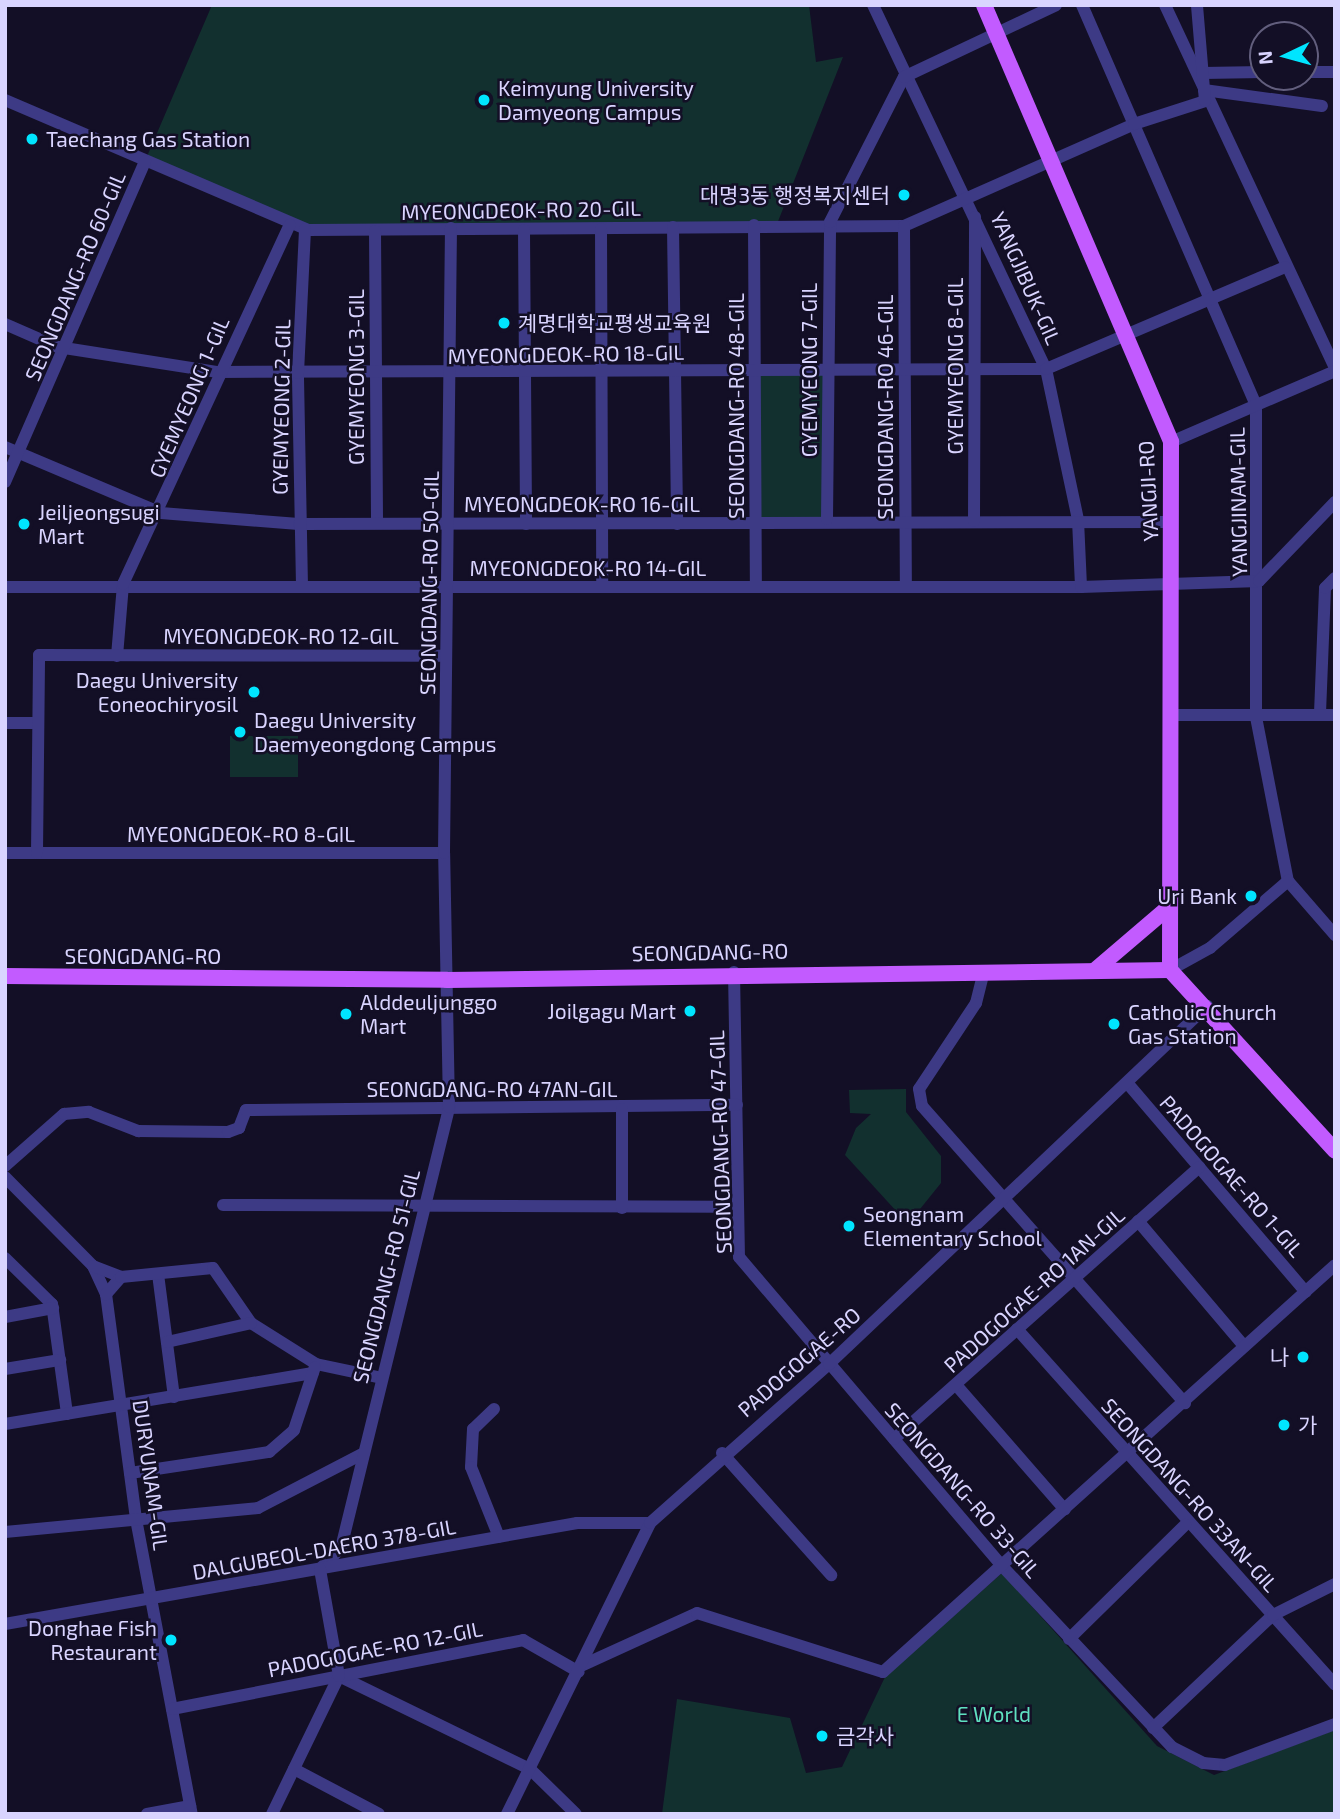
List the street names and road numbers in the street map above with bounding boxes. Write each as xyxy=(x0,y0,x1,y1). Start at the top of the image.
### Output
street label: SEONGDANG-RO 60-GIL xyxy=(19,167,131,385)
street label: MYEONGDEOK-RO 20-GIL xyxy=(401,195,641,225)
street label: YANGJIBUK-GIL xyxy=(986,208,1066,348)
street label: GYEMYEONG 8-GIL xyxy=(942,278,968,454)
street label: GYEMYEONG 7-GIL xyxy=(796,283,822,457)
street label: GYEMYEONG 3-GIL xyxy=(343,289,369,465)
street label: SEONGDANG-RO 48-GIL xyxy=(723,293,749,519)
street label: SEONGDANG-RO 46-GIL xyxy=(872,294,898,520)
street label: GYEMYEONG 1-GIL xyxy=(144,313,234,481)
street label: GYEMYEONG 2-GIL xyxy=(267,319,295,495)
street label: MYEONGDEOK-RO 18-GIL xyxy=(448,339,684,369)
street label: YANGJINAM-GIL xyxy=(1224,427,1252,577)
street label: YANGJI-RO xyxy=(1133,440,1163,542)
street label: SEONGDANG-RO 50-GIL xyxy=(414,471,444,695)
street label: MYEONGDEOK-RO 16-GIL xyxy=(464,491,700,517)
street label: MYEONGDEOK-RO 14-GIL xyxy=(470,555,706,581)
street label: MYEONGDEOK-RO 12-GIL xyxy=(163,623,399,649)
street label: MYEONGDEOK-RO 8-GIL xyxy=(127,821,355,847)
street label: SEONGDANG-RO xyxy=(631,938,789,966)
street label: SEONGDANG-RO xyxy=(65,943,221,969)
street label: SEONGDANG-RO 47-GIL xyxy=(704,1030,736,1254)
street label: SEONGDANG-RO 47AN-GIL xyxy=(366,1076,618,1102)
street label: PADOGOGAE-RO 1-GIL xyxy=(1155,1090,1309,1262)
street label: SEONGDANG-RO 51-GIL xyxy=(347,1166,425,1386)
street label: PADOGOGAE-RO 1AN-GIL xyxy=(939,1202,1129,1378)
street label: PADOGOGAE-RO xyxy=(733,1302,865,1422)
street label: SEONGDANG-RO 33AN-GIL xyxy=(1096,1393,1284,1597)
street label: SEONGDANG-RO 33-GIL xyxy=(880,1397,1046,1583)
street label: DURYUNAM-GIL xyxy=(128,1398,174,1552)
street label: DALGUBEOL-DAERO 378-GIL xyxy=(190,1513,458,1585)
street label: PADOGOGAE-RO 12-GIL xyxy=(266,1616,484,1682)

